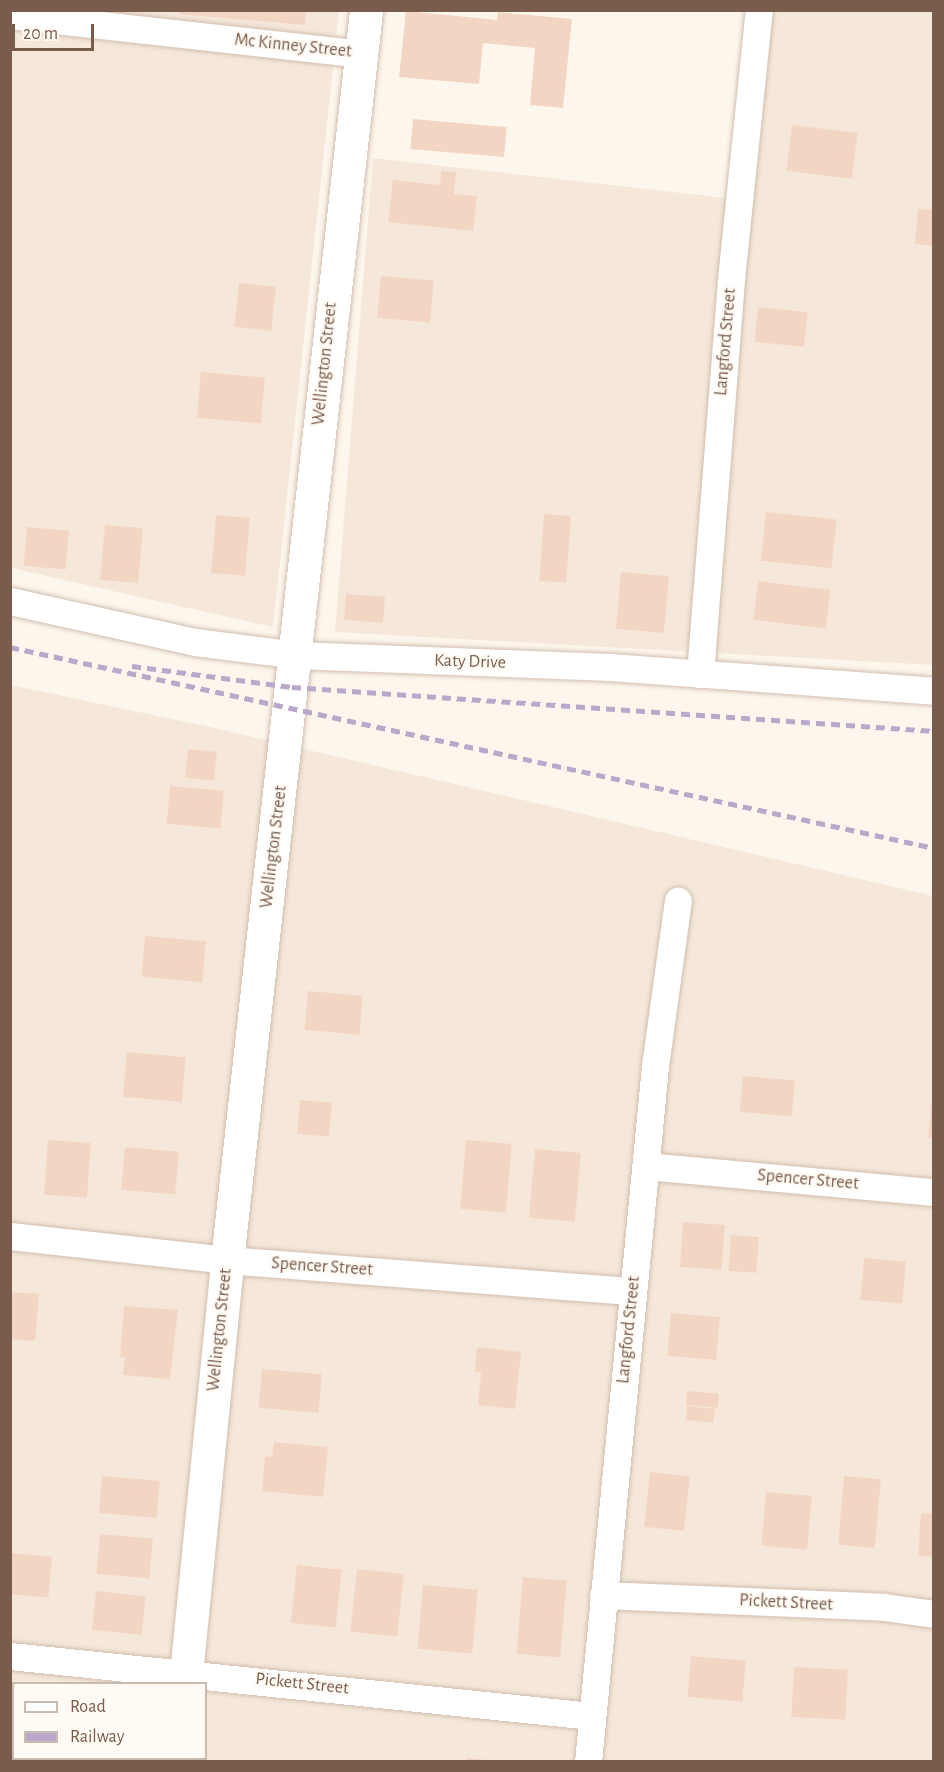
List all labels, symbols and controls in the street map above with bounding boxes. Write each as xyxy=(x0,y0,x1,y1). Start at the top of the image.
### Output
scale bar xyxy=(15,12,98,50)
text: 20 m xyxy=(23,25,58,43)
street label: Mc Kinney Street xyxy=(233,29,353,63)
street label: Langford Street xyxy=(711,287,741,397)
street label: Wellington Street xyxy=(308,301,342,427)
street label: Katy Drive xyxy=(434,650,506,674)
street label: Wellington Street xyxy=(256,784,292,910)
street label: Spencer Street xyxy=(756,1165,860,1195)
street label: Spencer Street xyxy=(271,1253,373,1281)
street label: Wellington Street xyxy=(203,1267,237,1393)
street label: Langford Street xyxy=(613,1275,645,1385)
street label: Pickett Street xyxy=(739,1590,833,1616)
street label: Pickett Street xyxy=(254,1668,350,1700)
legend xyxy=(12,1682,207,1760)
text: Road xyxy=(70,1698,106,1716)
text: Railway xyxy=(70,1728,124,1746)

